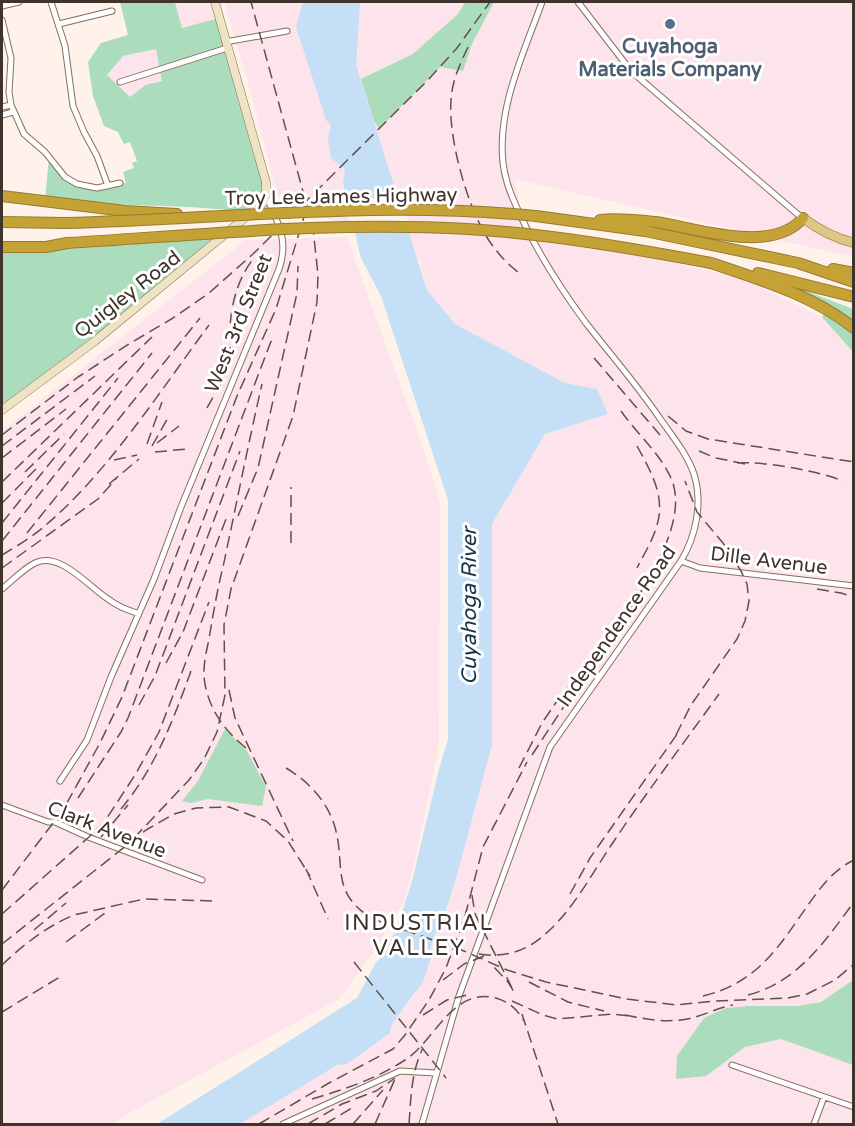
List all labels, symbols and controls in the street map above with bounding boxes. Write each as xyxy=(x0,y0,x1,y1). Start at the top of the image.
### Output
marker: Cuyahoga Materials Company xyxy=(663,17,677,31)
place label: Cuyahoga Materials Company xyxy=(578,35,762,82)
street label: Troy Lee James Highway xyxy=(224,183,458,211)
street label: Quigley Road xyxy=(70,246,186,344)
street label: West 3rd Street xyxy=(200,250,278,396)
water label: Cuyahoga River xyxy=(457,524,482,685)
street label: Independence Road xyxy=(552,541,681,712)
street label: Dille Avenue xyxy=(709,542,829,580)
street label: Clark Avenue xyxy=(44,796,170,864)
district label: INDUSTRIAL VALLEY xyxy=(344,910,494,961)

